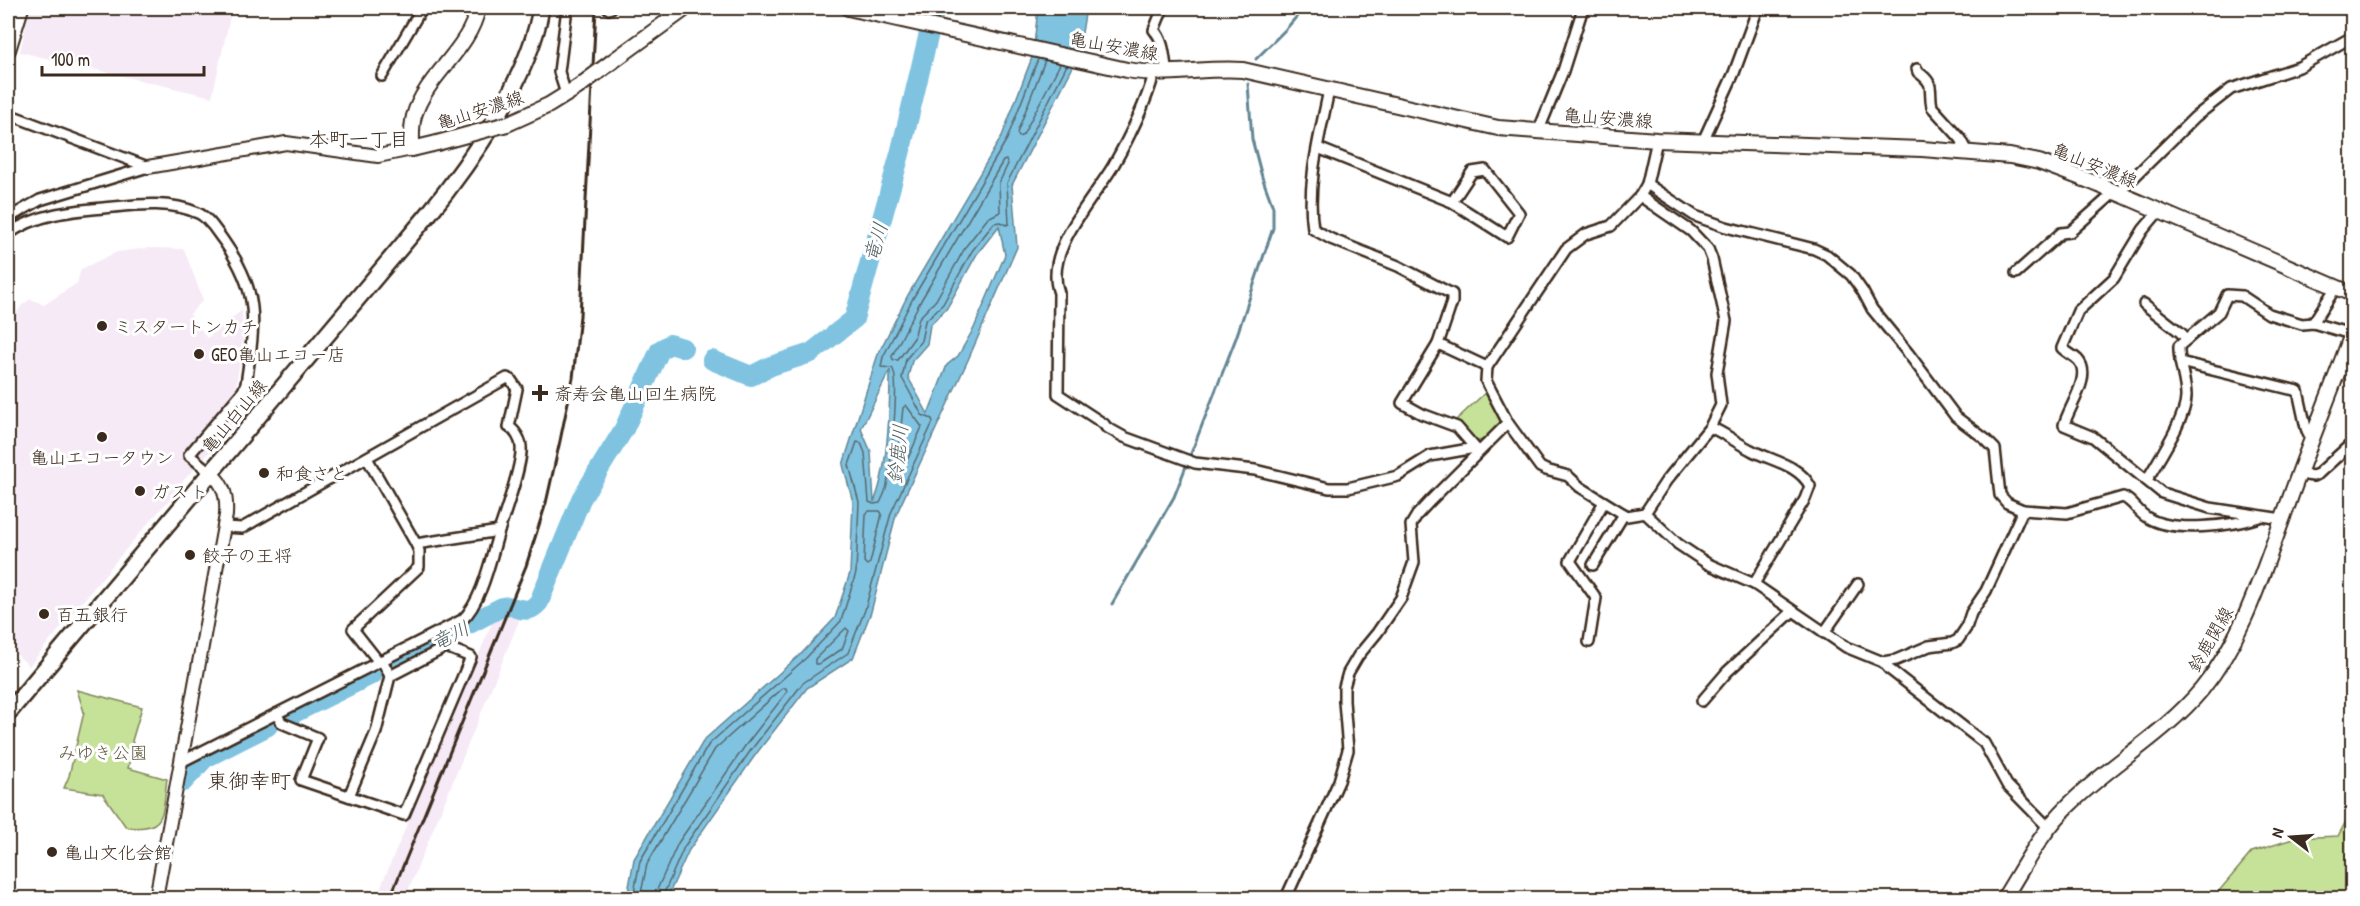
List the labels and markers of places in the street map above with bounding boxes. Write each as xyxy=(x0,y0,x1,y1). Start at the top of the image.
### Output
place label: ミスタートンカチ xyxy=(114,314,258,339)
marker: ミスタートンカチ xyxy=(95,319,109,333)
place label: GEO亀山エコー店 xyxy=(211,342,346,367)
marker: GEO亀山エコー店 xyxy=(192,347,206,361)
place label: 斎寿会亀山回生病院 xyxy=(554,381,716,406)
marker: 斎寿会亀山回生病院 xyxy=(531,384,549,402)
marker: 亀山エコータウン xyxy=(95,430,109,444)
place label: 亀山エコータウン xyxy=(30,445,174,470)
place label: 和食さと xyxy=(276,461,348,486)
marker: 和食さと xyxy=(257,466,271,480)
place label: ガスト xyxy=(152,479,208,504)
marker: ガスト xyxy=(133,484,147,498)
place label: 餃子の王将 xyxy=(202,543,292,568)
marker: 餃子の王将 xyxy=(183,548,197,562)
place label: 百五銀行 xyxy=(56,602,128,627)
marker: 百五銀行 xyxy=(37,607,51,621)
place label: 亀山文化会館 xyxy=(64,840,172,865)
marker: 亀山文化会館 xyxy=(45,845,59,859)

